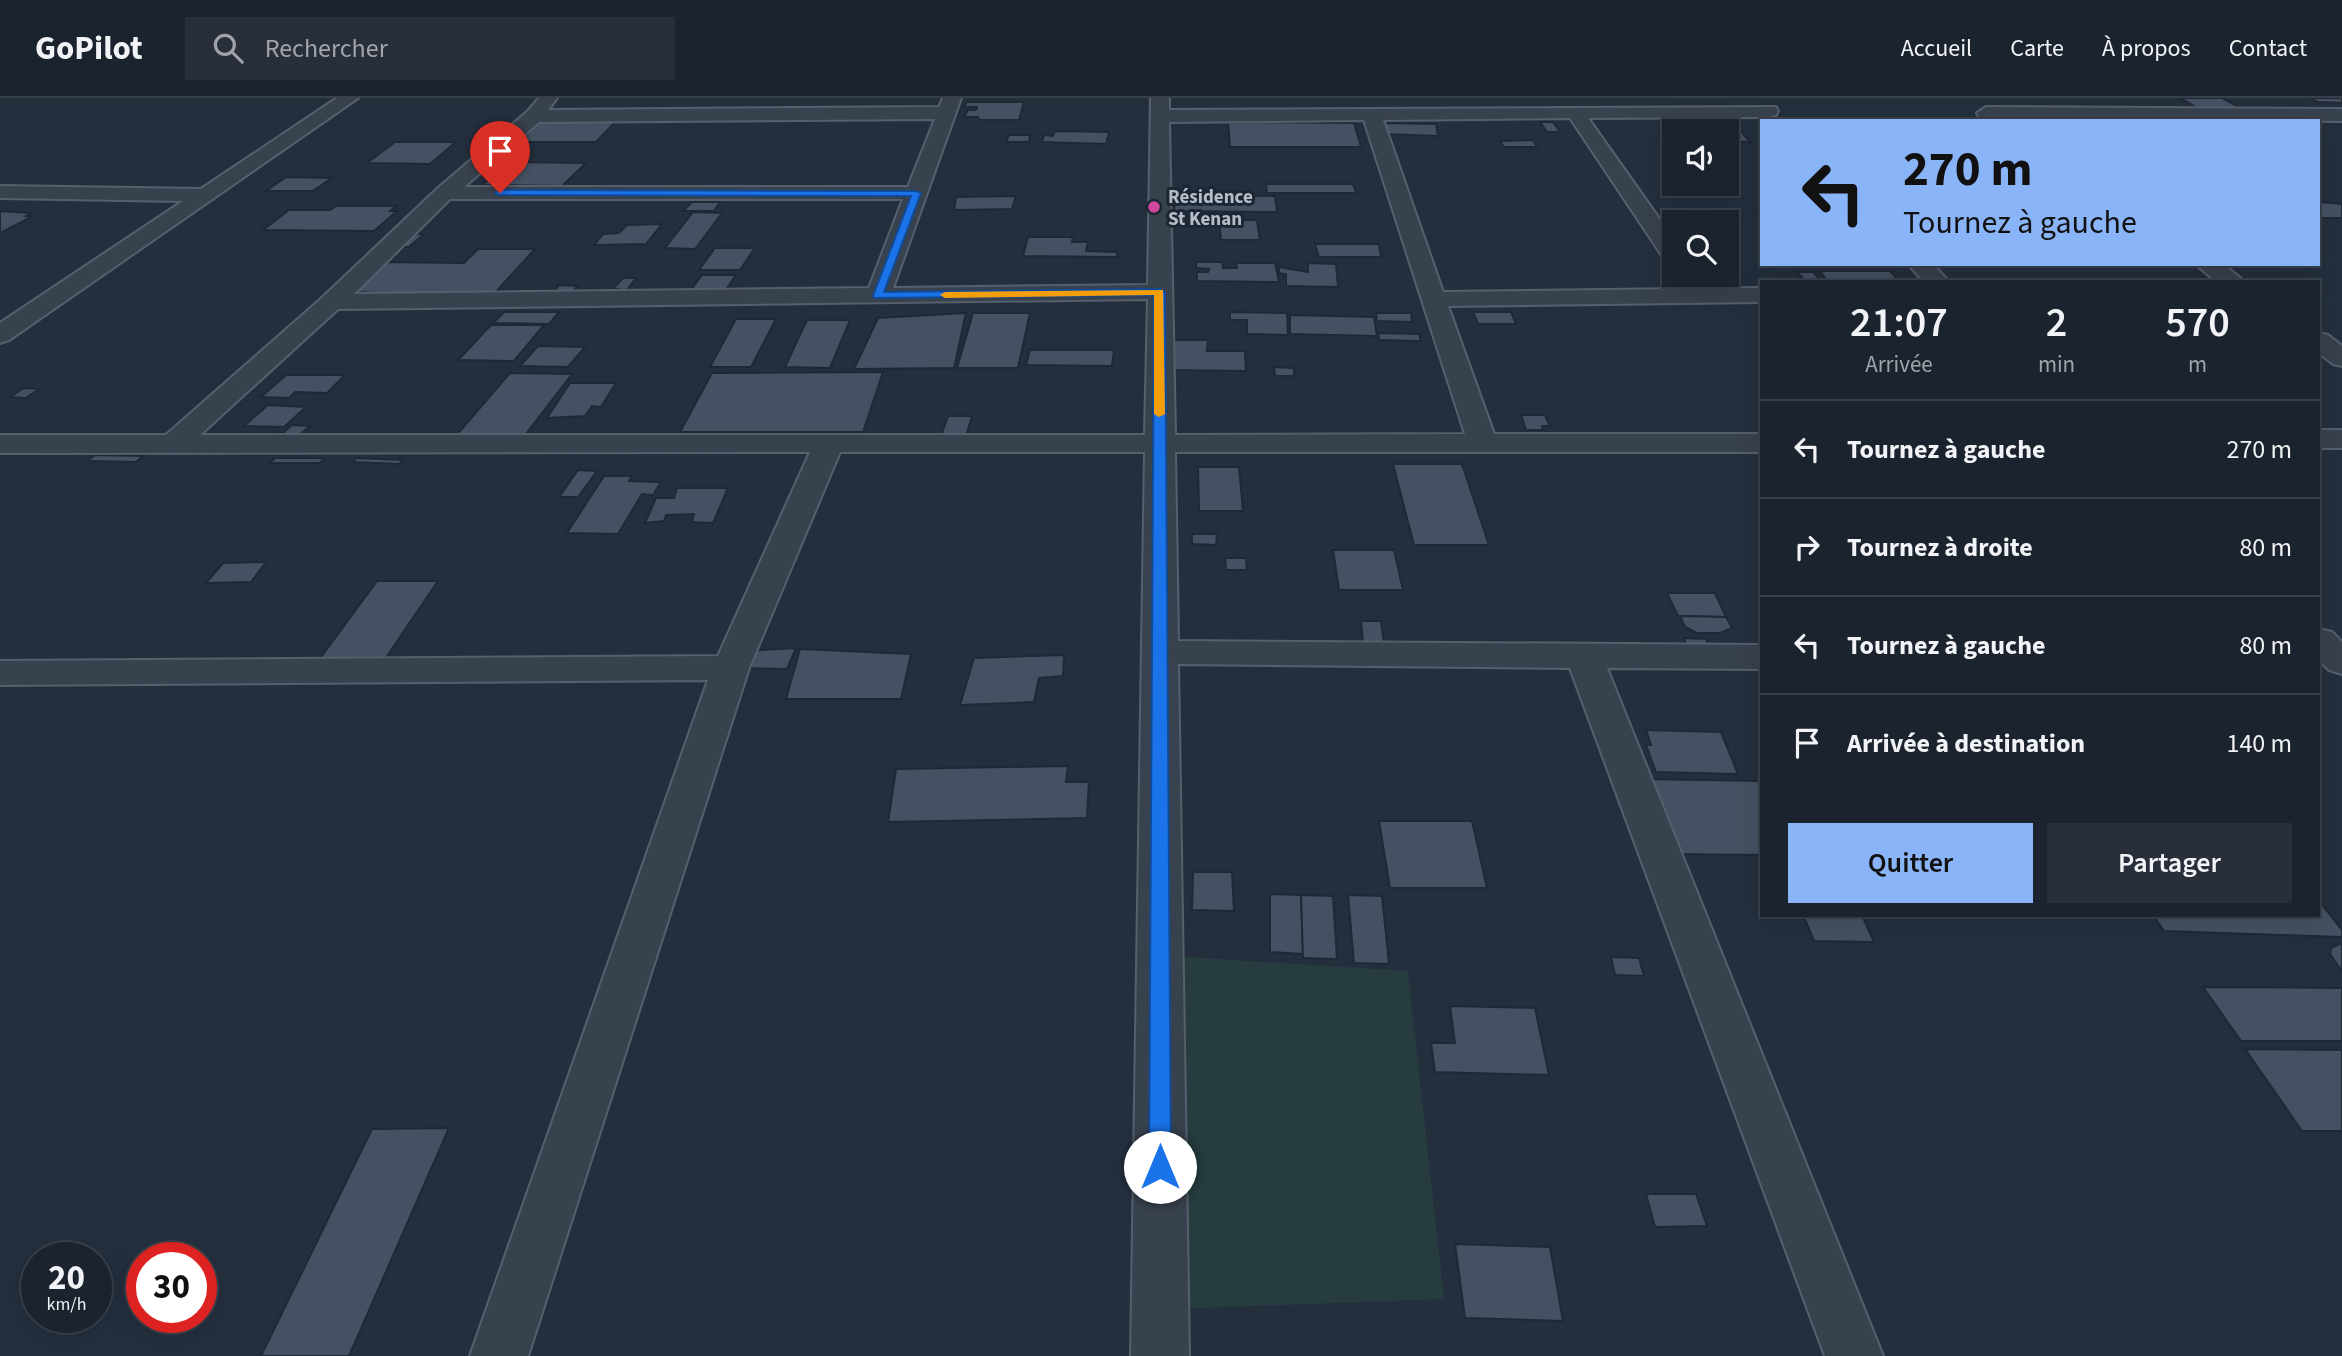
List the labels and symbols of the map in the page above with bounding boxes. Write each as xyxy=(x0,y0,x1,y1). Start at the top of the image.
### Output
pin xyxy=(470,121,530,193)
place label: Résidence St Kenan xyxy=(1168,184,1253,233)
marker: Résidence St Kenan xyxy=(1146,199,1162,215)
position arrow xyxy=(1123,1130,1197,1204)
speed limit sign: 30 xyxy=(126,1242,217,1333)

